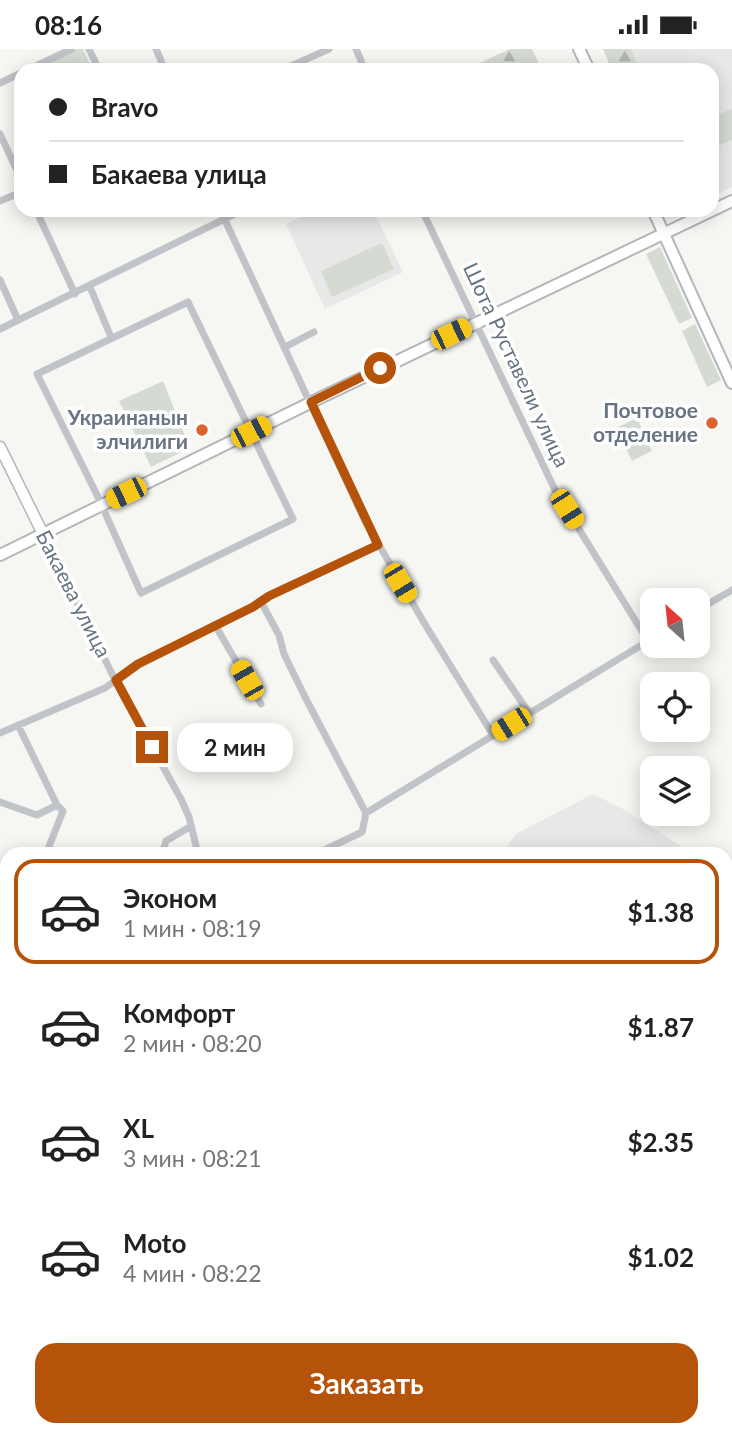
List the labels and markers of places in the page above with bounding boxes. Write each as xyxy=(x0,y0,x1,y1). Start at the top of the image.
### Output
place label: Почтовое отделение xyxy=(593,397,698,446)
place label: Украинанын элчилиги xyxy=(67,404,188,453)
marker: Почтовое отделение xyxy=(704,415,720,431)
marker: Украинанын элчилиги xyxy=(194,422,210,438)

